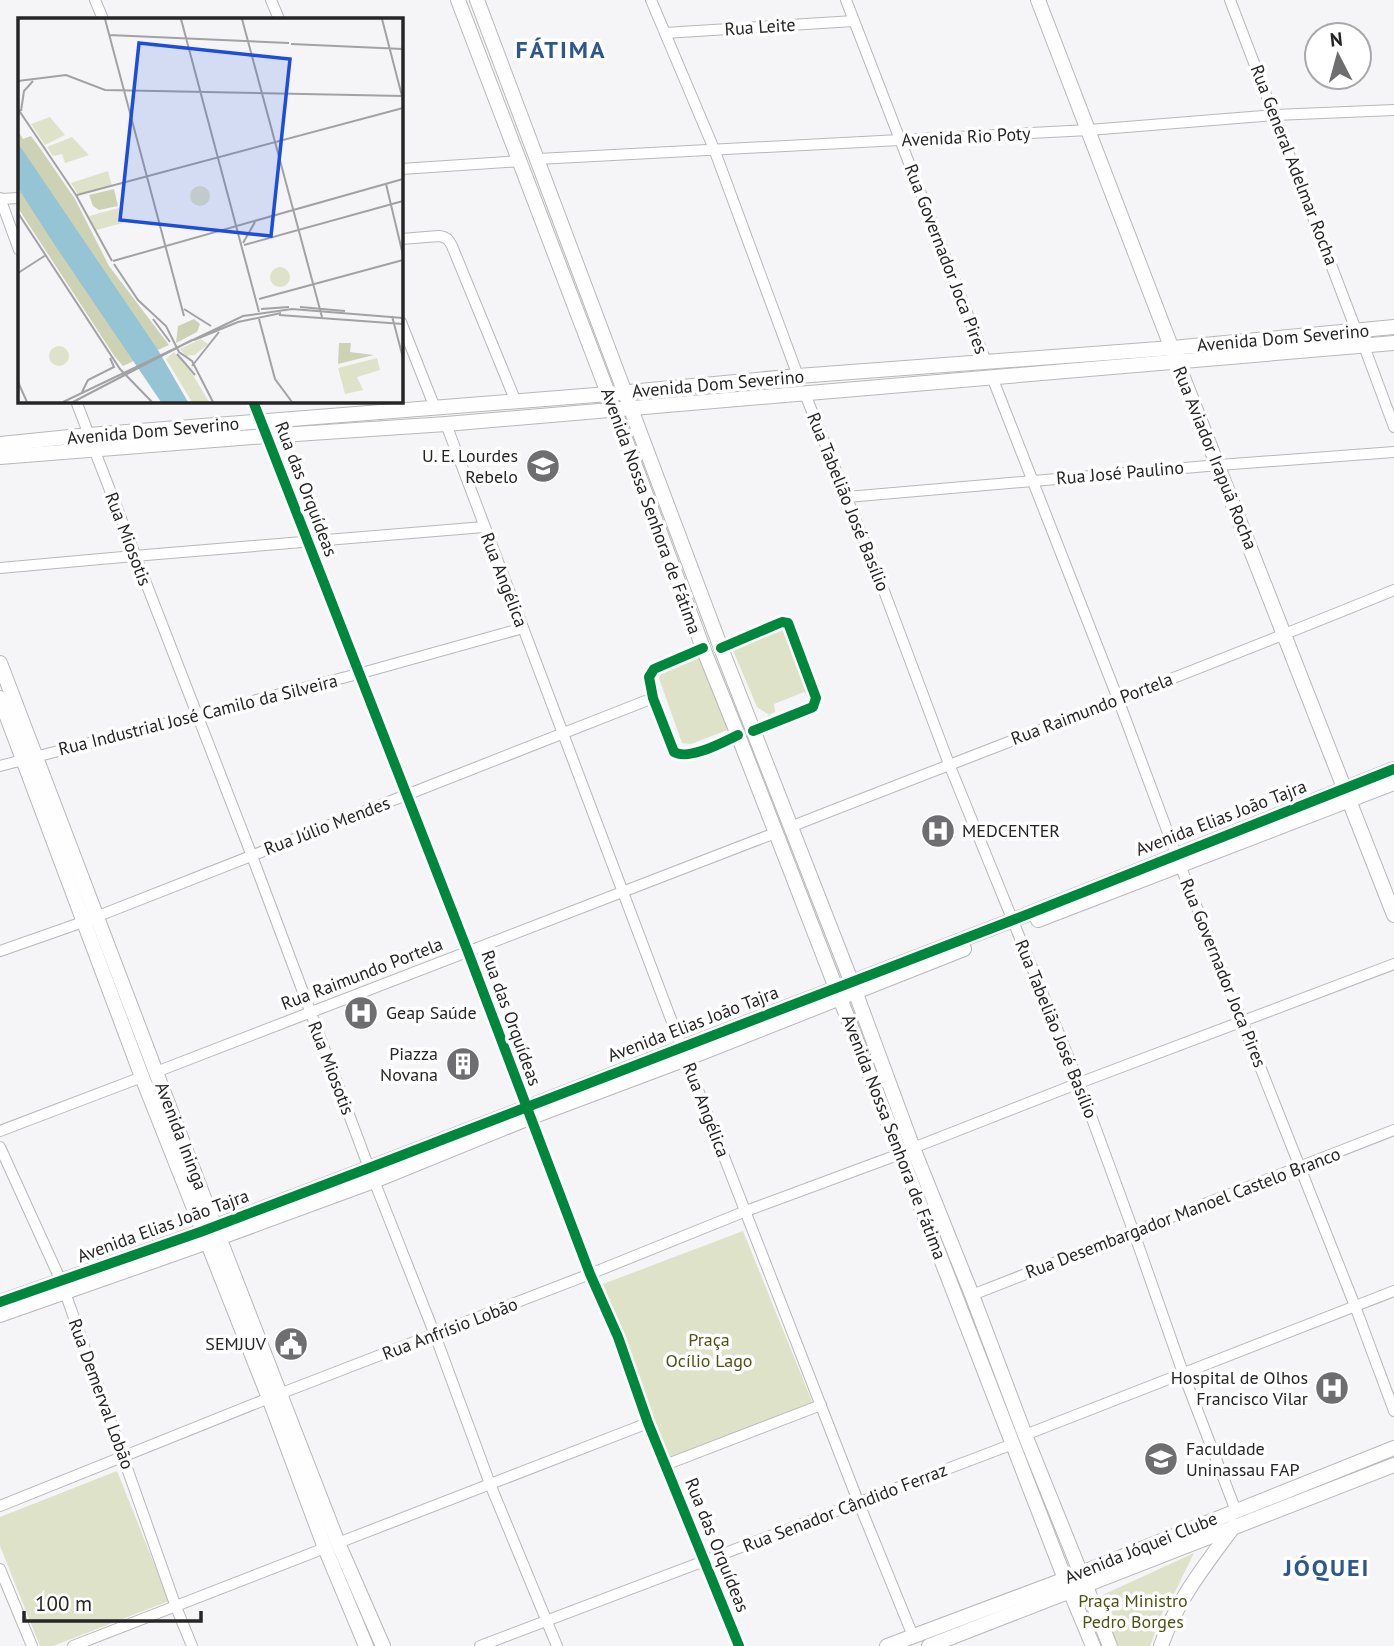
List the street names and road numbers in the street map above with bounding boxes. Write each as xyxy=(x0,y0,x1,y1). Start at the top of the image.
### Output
street label: Rua Leite xyxy=(724,13,796,40)
street label: Rua General Adelmar Rocha xyxy=(1246,61,1343,268)
street label: Avenida Rio Poty xyxy=(901,122,1032,151)
street label: Rua Governador Joca Pires xyxy=(900,161,993,357)
street label: Avenida Dom Severino xyxy=(1196,319,1370,356)
street label: Rua Aviador Irapuã Rocha xyxy=(1168,363,1263,553)
street label: Avenida Dom Severino xyxy=(631,365,805,402)
street label: Avenida Nossa Senhora de Fátima xyxy=(596,385,707,637)
street label: Rua Tabelião José Basílio xyxy=(802,409,895,595)
street label: Avenida Dom Severino xyxy=(66,412,240,449)
street label: Rua das Orquídeas xyxy=(270,418,343,560)
street label: Rua José Paulino xyxy=(1055,455,1185,490)
street label: Rua Miosotis xyxy=(100,489,157,589)
street label: Rua Angélica xyxy=(476,529,533,630)
street label: Rua Raimundo Portela xyxy=(1008,667,1176,750)
street label: Rua Industrial José Camilo da Silveira xyxy=(56,669,340,760)
street label: Avenida Elias João Tajra xyxy=(1132,774,1310,861)
street label: Rua Júlio Mendes xyxy=(261,791,393,860)
street label: Rua Governador Joca Pires xyxy=(1175,875,1272,1071)
street label: Rua Raimundo Portela xyxy=(278,932,446,1015)
street label: Rua Tabelião José Basílio xyxy=(1010,936,1103,1122)
street label: Rua das Orquídeas xyxy=(476,947,547,1089)
street label: Avenida Elias João Tajra xyxy=(604,980,782,1067)
street label: Avenida Nossa Senhora de Fátima xyxy=(837,1011,952,1263)
street label: Rua Miosotis xyxy=(303,1018,360,1118)
street label: Rua Angélica xyxy=(678,1059,735,1160)
street label: Avenida Ininga xyxy=(150,1079,213,1193)
street label: Rua Desembargador Manoel Castelo Branco xyxy=(1022,1142,1344,1283)
street label: Avenida Elias João Tajra xyxy=(74,1184,252,1267)
street label: Rua Anfrísio Lobão xyxy=(379,1292,521,1365)
street label: Rua Demerval Lobão xyxy=(64,1315,139,1472)
street label: Rua Senador Cândido Ferraz xyxy=(739,1458,950,1557)
street label: Rua das Orquídeas xyxy=(680,1474,755,1615)
street label: Avenida Jóquei Clube xyxy=(1061,1506,1221,1589)

